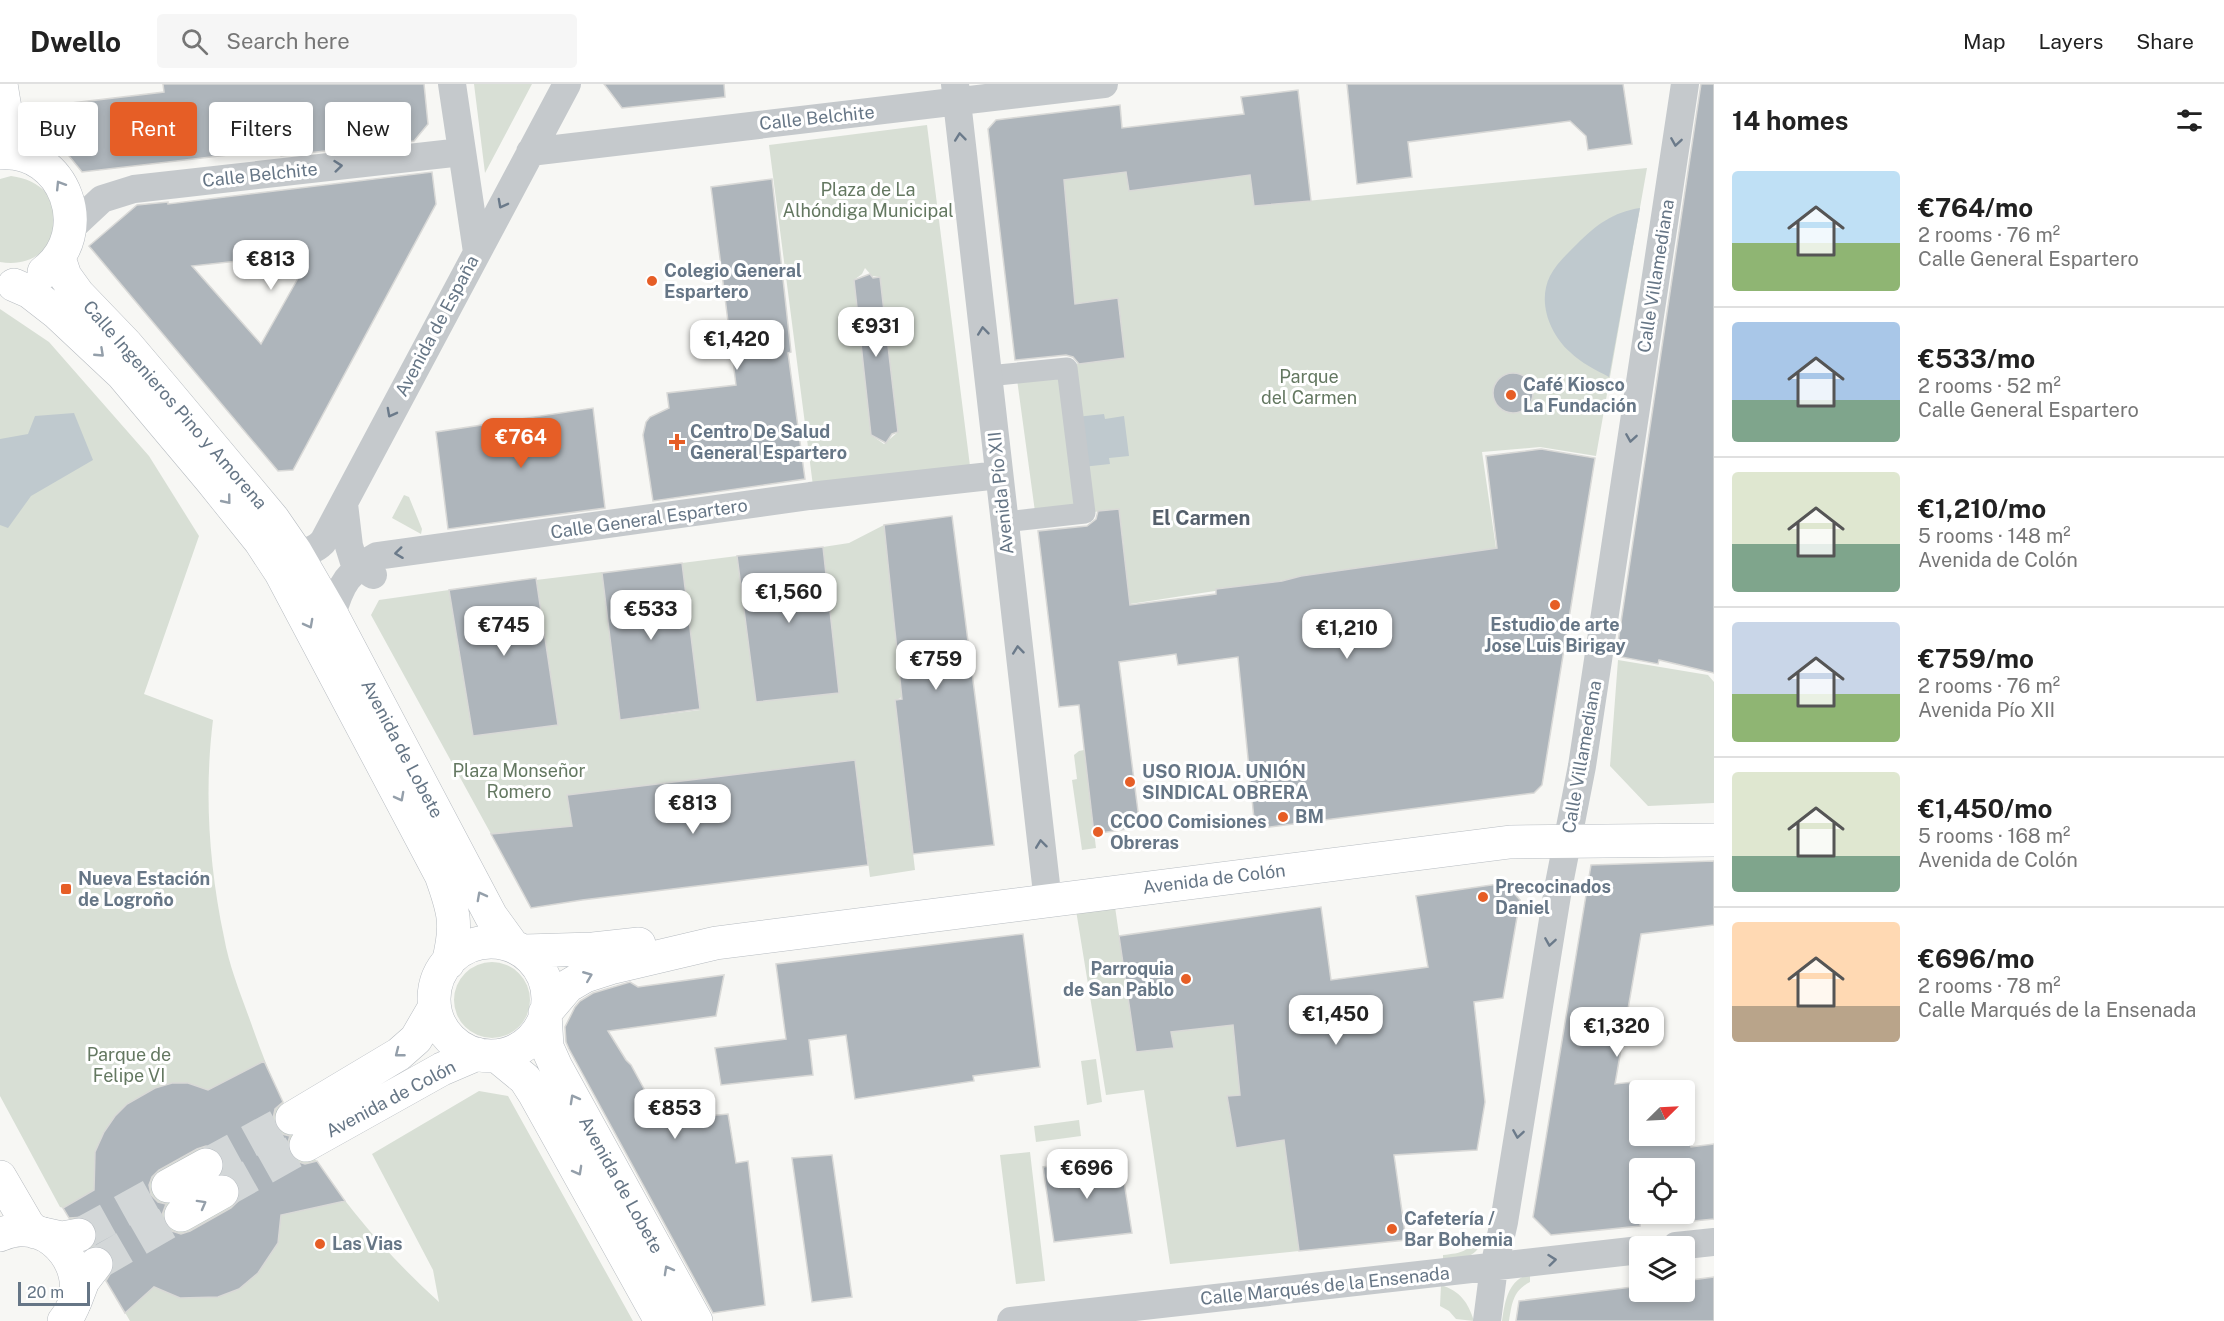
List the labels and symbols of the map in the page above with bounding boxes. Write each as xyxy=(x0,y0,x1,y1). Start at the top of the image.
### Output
street label: Calle Belchite xyxy=(758,101,876,134)
one-way arrow xyxy=(954,133,967,142)
one-way arrow xyxy=(1670,136,1683,146)
street label: Calle Belchite xyxy=(201,158,319,191)
one-way arrow xyxy=(334,161,343,173)
park label: Plaza de La Alhóndiga Municipal xyxy=(782,179,954,221)
one-way arrow xyxy=(56,180,67,191)
one-way arrow xyxy=(498,198,509,208)
street label: Calle Villamediana xyxy=(1633,198,1678,354)
pin: €813 xyxy=(235,240,307,291)
street label: Avenida de España xyxy=(391,252,483,400)
place label: Colegio General Espartero xyxy=(664,260,802,302)
marker: Colegio General Espartero xyxy=(645,274,659,288)
street label: Calle Ingenieros Pino y Amorena xyxy=(79,296,272,513)
pin: €931 xyxy=(840,307,912,358)
pin: €1,420 xyxy=(688,320,786,371)
one-way arrow xyxy=(977,327,990,336)
one-way arrow xyxy=(93,346,103,357)
park label: Parque del Carmen xyxy=(1261,366,1357,408)
place label: Café Kiosco La Fundación xyxy=(1523,374,1637,416)
marker: Café Kiosco La Fundación xyxy=(1504,388,1518,402)
one-way arrow xyxy=(387,407,398,417)
pin: €764 xyxy=(485,418,557,469)
place label: Centro De Salud General Espartero xyxy=(690,421,847,463)
street label: Avenida Pío XII xyxy=(984,431,1017,556)
marker: Centro De Salud General Espartero xyxy=(668,433,686,451)
one-way arrow xyxy=(1626,434,1638,443)
one-way arrow xyxy=(220,494,231,505)
street label: Calle General Espartero xyxy=(549,494,749,543)
district label: El Carmen xyxy=(1152,506,1250,530)
one-way arrow xyxy=(395,546,404,558)
pin: €1,560 xyxy=(740,573,838,624)
pin: €533 xyxy=(615,590,687,641)
marker: Estudio de arte Jose Luis Birigay xyxy=(1548,598,1562,612)
pin: €745 xyxy=(468,606,540,657)
pin: €1,210 xyxy=(1298,609,1396,660)
place label: Estudio de arte Jose Luis Birigay xyxy=(1484,614,1626,656)
one-way arrow xyxy=(302,618,313,628)
pin: €759 xyxy=(900,640,972,691)
one-way arrow xyxy=(1013,646,1025,655)
street label: Avenida de Lobete xyxy=(357,676,448,821)
street label: Calle Villamediana xyxy=(1558,679,1605,835)
park label: Plaza Monseñor Romero xyxy=(452,760,586,802)
place label: USO RIOJA. UNIÓN SINDICAL OBRERA xyxy=(1142,760,1309,803)
marker: USO RIOJA. UNIÓN SINDICAL OBRERA xyxy=(1123,775,1137,789)
pin: €813 xyxy=(657,784,729,835)
one-way arrow xyxy=(392,790,404,801)
place label: BM xyxy=(1295,806,1324,827)
marker: BM xyxy=(1276,810,1290,824)
place label: CCOO Comisiones Obreras xyxy=(1110,811,1267,853)
marker: CCOO Comisiones Obreras xyxy=(1091,825,1105,839)
one-way arrow xyxy=(1036,839,1048,848)
street label: Avenida de Colón xyxy=(1141,859,1287,898)
place label: Nueva Estación de Logroño xyxy=(78,868,210,910)
place label: Precocinados Daniel xyxy=(1495,876,1611,918)
marker: Nueva Estación de Logroño xyxy=(59,882,73,896)
marker: Precocinados Daniel xyxy=(1476,890,1490,904)
one-way arrow xyxy=(477,891,488,902)
one-way arrow xyxy=(1544,937,1556,946)
place label: Parroquia de San Pablo xyxy=(1063,958,1174,1000)
one-way arrow xyxy=(582,971,593,983)
marker: Parroquia de San Pablo xyxy=(1179,972,1193,986)
pin: €1,450 xyxy=(1287,995,1385,1046)
pin: €1,320 xyxy=(1568,1007,1666,1058)
park label: Parque de Felipe VI xyxy=(87,1044,171,1086)
one-way arrow xyxy=(394,1046,405,1057)
street label: Avenida de Colón xyxy=(322,1056,459,1142)
north arrow xyxy=(1629,1080,1695,1146)
pin: €853 xyxy=(639,1089,711,1140)
one-way arrow xyxy=(570,1095,581,1105)
street label: Avenida de Lobete xyxy=(575,1113,668,1257)
one-way arrow xyxy=(1512,1129,1525,1139)
pin: €696 xyxy=(1051,1149,1123,1200)
one-way arrow xyxy=(571,1164,582,1175)
one-way arrow xyxy=(196,1199,206,1211)
place label: Cafetería / Bar Bohemia xyxy=(1404,1208,1513,1250)
marker: Cafetería / Bar Bohemia xyxy=(1385,1222,1399,1236)
place label: Las Vias xyxy=(332,1233,403,1254)
marker: Las Vias xyxy=(313,1237,327,1251)
one-way arrow xyxy=(1547,1254,1556,1267)
street label: Calle Marqués de la Ensenada xyxy=(1199,1262,1451,1309)
one-way arrow xyxy=(664,1266,675,1276)
scale bar xyxy=(18,1279,90,1306)

